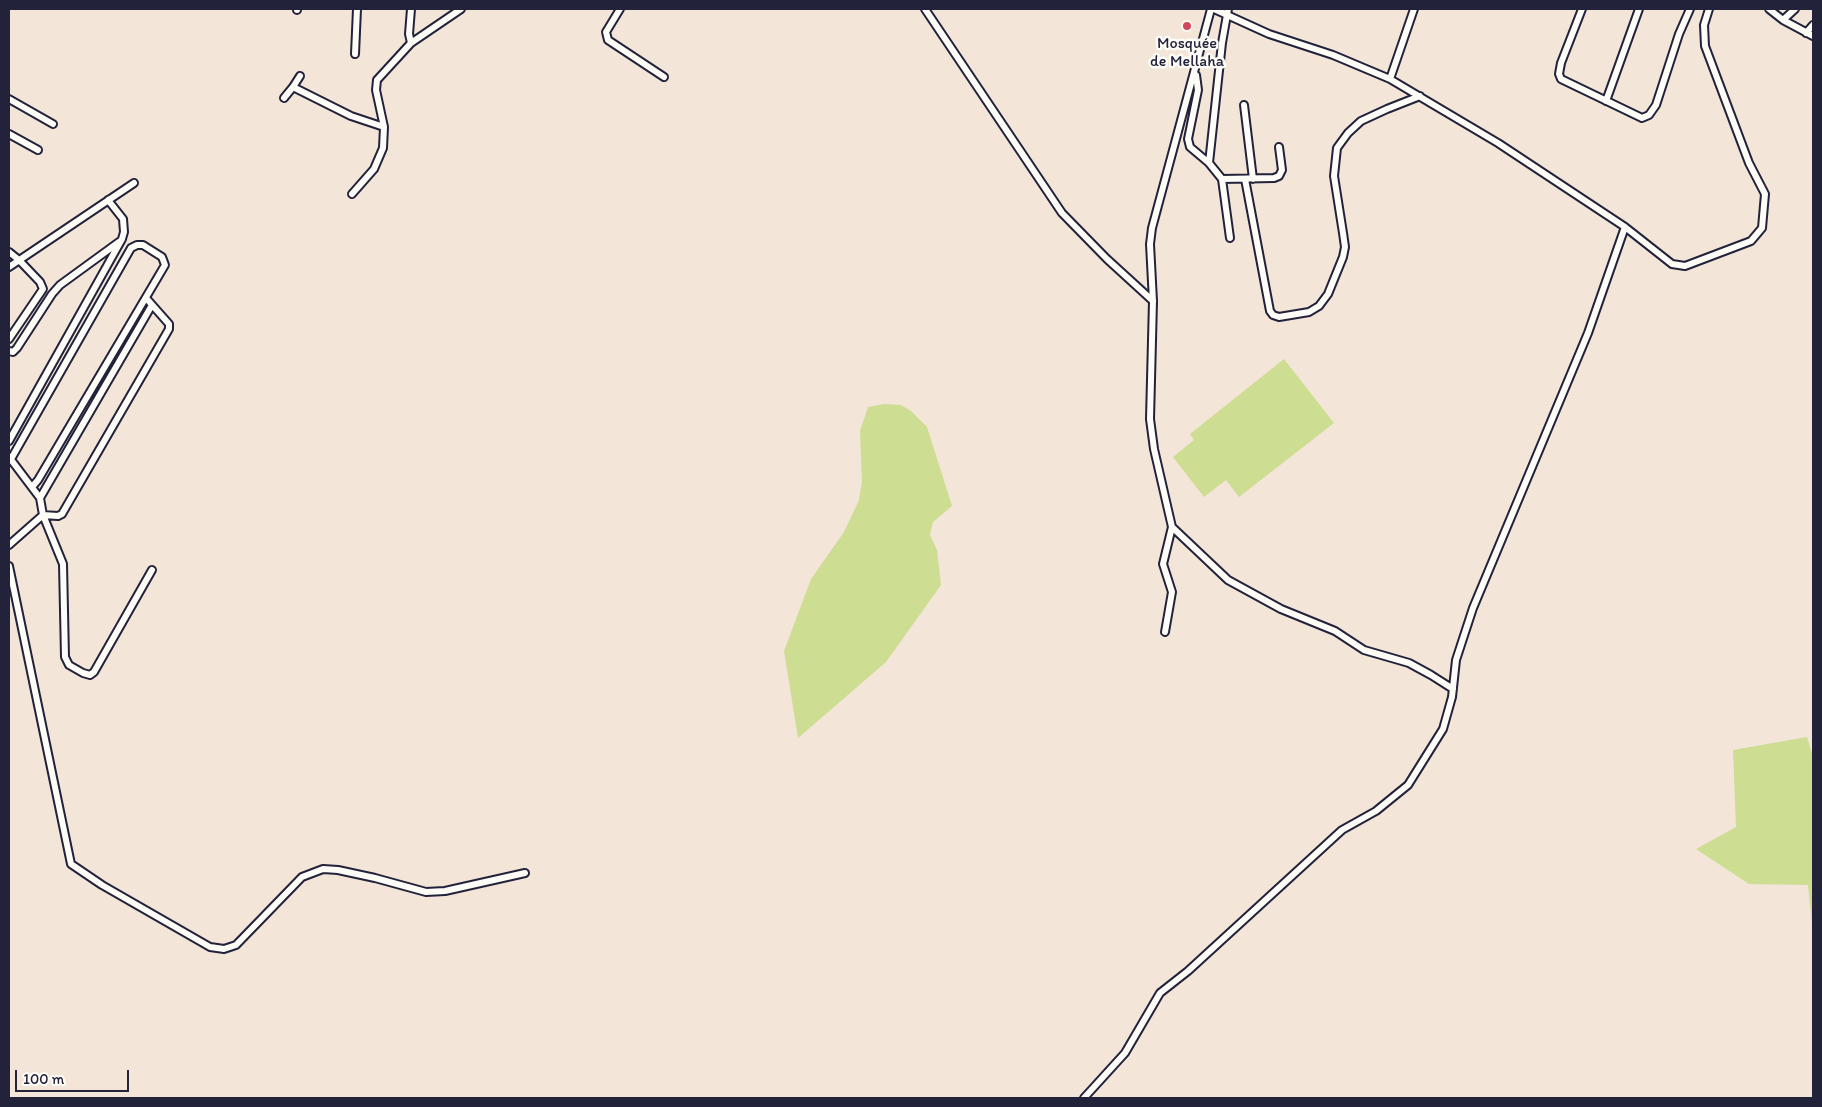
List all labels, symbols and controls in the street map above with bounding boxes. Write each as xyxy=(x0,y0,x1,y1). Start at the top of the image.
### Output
marker: Mosquée de Mellaha xyxy=(1181,20,1193,32)
place label: Mosquée de Mellaha xyxy=(1150,34,1224,72)
scale bar xyxy=(18,1060,131,1092)
text: 100 m xyxy=(23,1070,64,1088)

